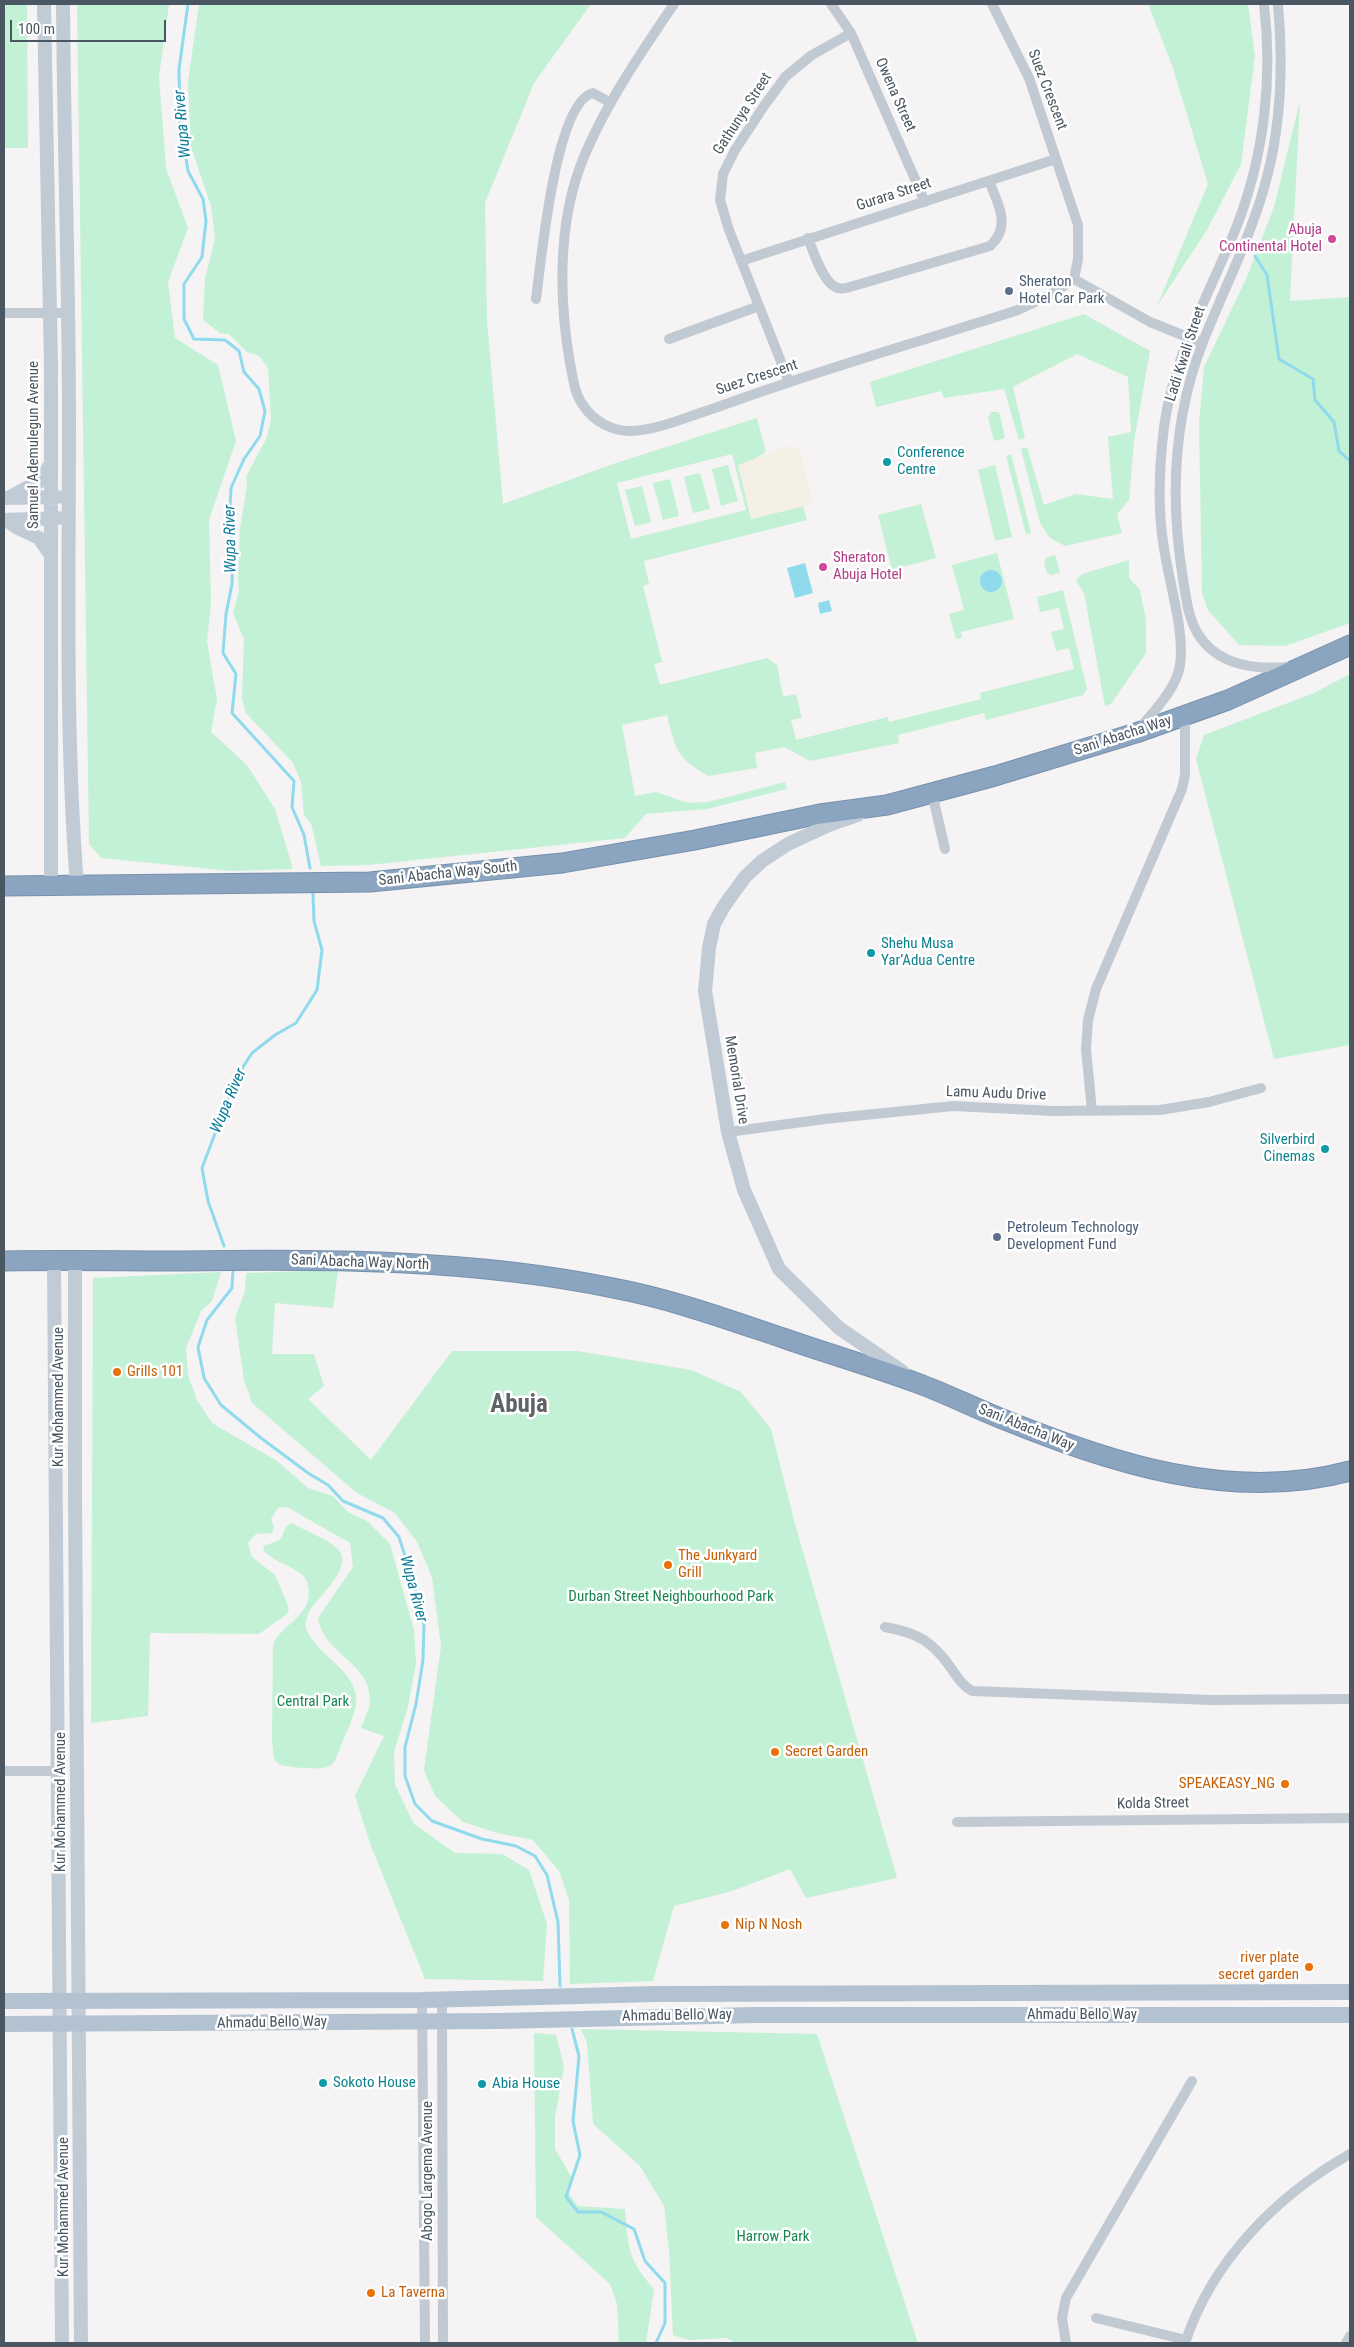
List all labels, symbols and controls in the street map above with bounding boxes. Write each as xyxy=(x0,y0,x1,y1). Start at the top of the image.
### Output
scale bar xyxy=(12,10,169,42)
text: 100 m xyxy=(18,20,55,38)
street label: Suez Crescent xyxy=(1023,47,1071,133)
street label: Owena Street xyxy=(871,55,919,135)
street label: Gathunya Street xyxy=(710,70,776,158)
water label: Wupa River xyxy=(170,89,196,159)
street label: Gurara Street xyxy=(854,174,934,216)
place label: Abuja Continental Hotel xyxy=(1219,221,1322,256)
marker: Abuja Continental Hotel xyxy=(1326,233,1338,245)
place label: Sheraton Hotel Car Park xyxy=(1019,273,1105,308)
marker: Sheraton Hotel Car Park xyxy=(1003,285,1015,297)
street label: Ladi Kwali Street xyxy=(1162,304,1210,404)
street label: Suez Crescent xyxy=(714,356,800,400)
street label: Samuel Ademulegun Avenue xyxy=(25,361,43,529)
place label: Conference Centre xyxy=(897,444,965,479)
marker: Conference Centre xyxy=(881,456,893,468)
water label: Wupa River xyxy=(221,505,241,573)
place label: Sheraton Abuja Hotel xyxy=(833,549,902,584)
marker: Sheraton Abuja Hotel xyxy=(817,561,829,573)
street label: Sani Abacha Way xyxy=(1072,712,1174,760)
street label: Sani Abacha Way South xyxy=(378,858,518,890)
place label: Shehu Musa Yar’Adua Centre xyxy=(881,935,975,970)
marker: Shehu Musa Yar’Adua Centre xyxy=(865,947,877,959)
street label: Memorial Drive xyxy=(720,1035,752,1125)
water label: Wupa River xyxy=(207,1066,251,1136)
street label: Lamu Audu Drive xyxy=(946,1083,1046,1105)
place label: Silverbird Cinemas xyxy=(1260,1131,1315,1166)
marker: Silverbird Cinemas xyxy=(1319,1143,1331,1155)
place label: Petroleum Technology Development Fund xyxy=(1007,1219,1139,1254)
marker: Petroleum Technology Development Fund xyxy=(991,1231,1003,1243)
street label: Sani Abacha Way North xyxy=(290,1252,430,1274)
street label: Kur Mohammed Avenue xyxy=(50,1327,68,1467)
place label: Grills 101 xyxy=(127,1363,183,1381)
marker: Grills 101 xyxy=(111,1366,123,1378)
district label: Abuja xyxy=(490,1391,548,1421)
street label: Sani Abacha Way xyxy=(976,1401,1076,1455)
place label: The Junkyard Grill xyxy=(678,1547,757,1582)
water label: Wupa River xyxy=(395,1554,431,1624)
marker: The Junkyard Grill xyxy=(662,1559,674,1571)
park label: Durban Street Neighbourhood Park xyxy=(568,1588,774,1606)
park label: Central Park xyxy=(277,1693,349,1711)
street label: Kur Mohammed Avenue xyxy=(52,1732,70,1872)
place label: Secret Garden xyxy=(785,1743,868,1761)
marker: Secret Garden xyxy=(769,1746,781,1758)
place label: SPEAKEASY_NG xyxy=(1179,1775,1275,1793)
marker: SPEAKEASY_NG xyxy=(1279,1778,1291,1790)
street label: Kolda Street xyxy=(1117,1794,1189,1814)
place label: Nip N Nosh xyxy=(735,1916,802,1934)
marker: Nip N Nosh xyxy=(719,1919,731,1931)
place label: river plate secret garden xyxy=(1218,1949,1299,1984)
marker: river plate secret garden xyxy=(1303,1961,1315,1973)
street label: Ahmadu Bello Way xyxy=(622,2006,732,2026)
street label: Ahmadu Bello Way xyxy=(1027,2006,1137,2024)
street label: Ahmadu Bello Way xyxy=(217,2013,327,2033)
place label: Sokoto House xyxy=(333,2074,416,2092)
place label: Abia House xyxy=(492,2075,560,2093)
marker: Sokoto House xyxy=(317,2077,329,2089)
marker: Abia House xyxy=(476,2078,488,2090)
street label: Abogo Largema Avenue xyxy=(419,2101,437,2241)
street label: Kur Mohammed Avenue xyxy=(55,2137,73,2277)
park label: Harrow Park xyxy=(737,2228,809,2246)
place label: La Taverna xyxy=(381,2284,445,2302)
marker: La Taverna xyxy=(365,2287,377,2299)

